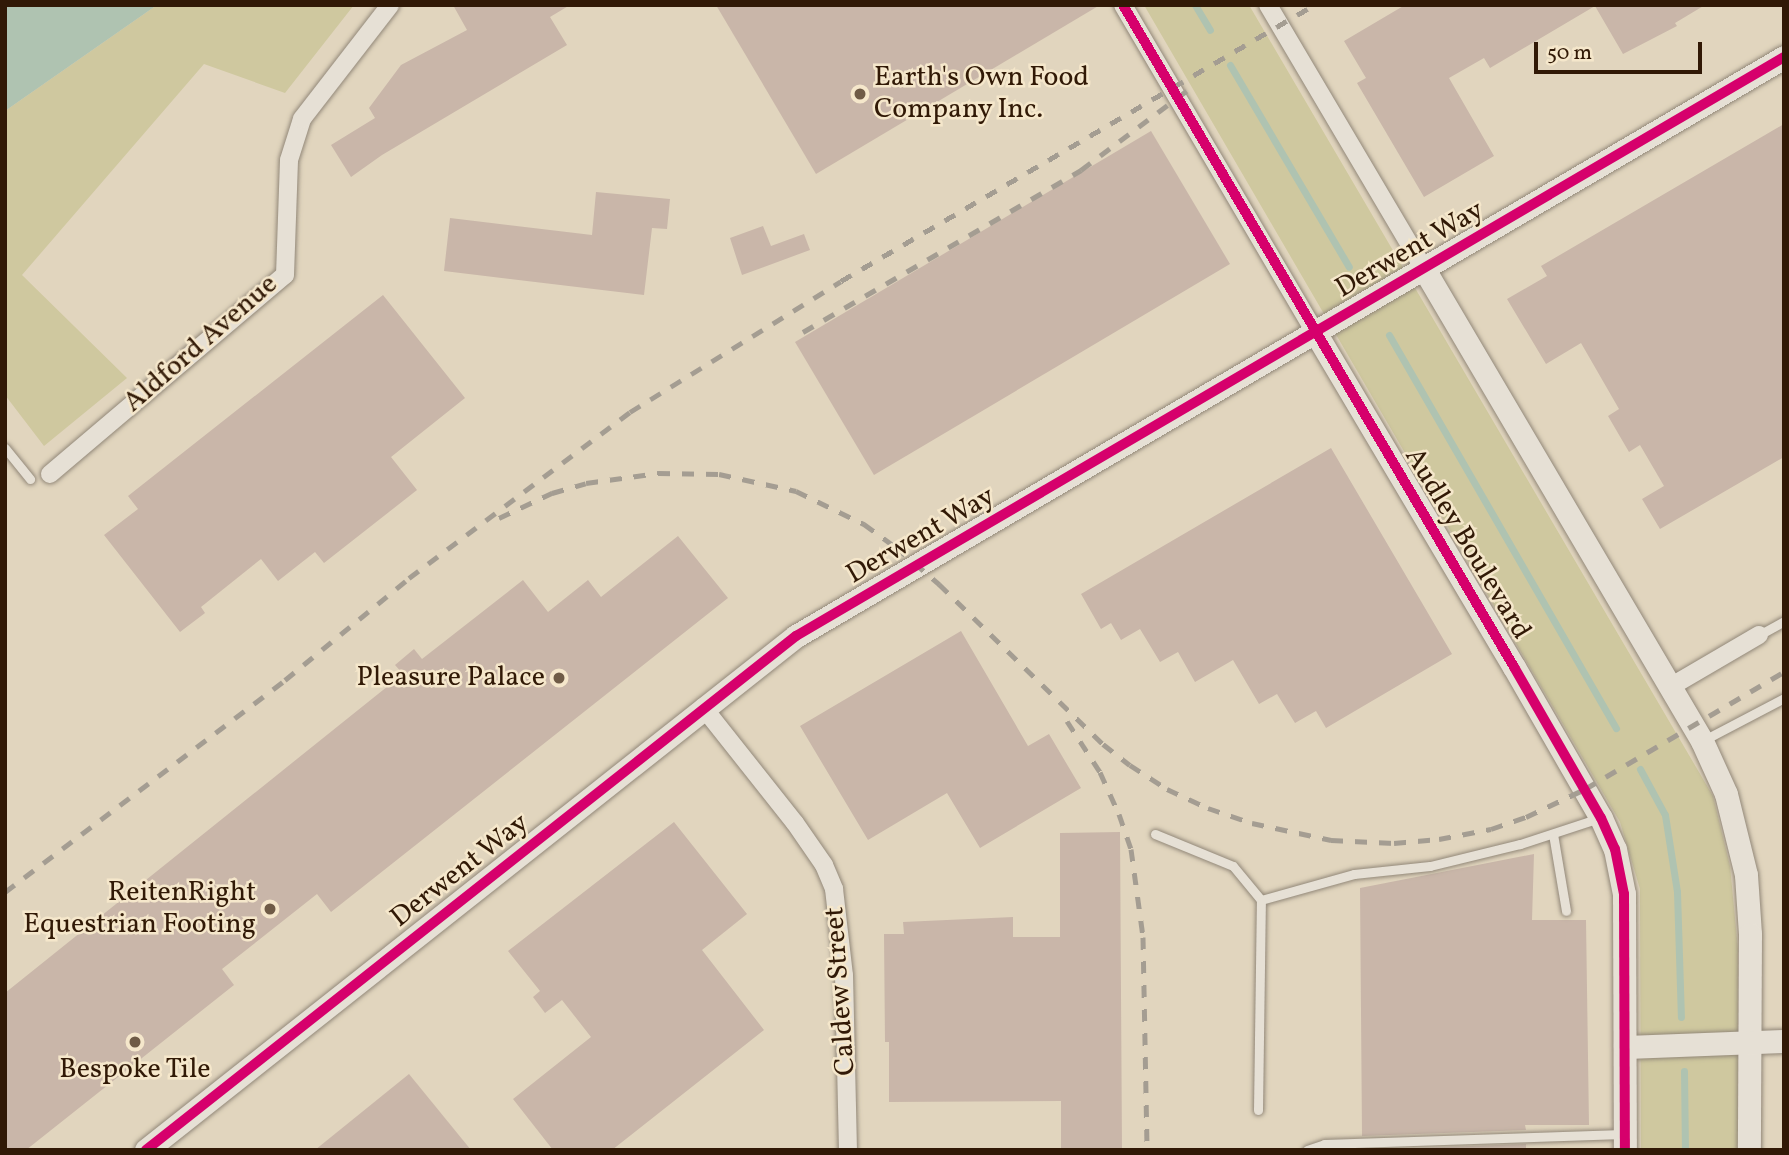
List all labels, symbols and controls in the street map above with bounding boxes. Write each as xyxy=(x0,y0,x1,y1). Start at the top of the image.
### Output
scale bar xyxy=(1537,28,1705,72)
text: 50 m xyxy=(1547,39,1592,68)
place label: Earth's Own Food Company Inc. xyxy=(874,61,1089,127)
marker: Earth's Own Food Company Inc. xyxy=(852,86,868,102)
street label: Derwent Way xyxy=(1329,194,1491,306)
street label: Aldford Avenue xyxy=(117,268,285,420)
street label: Audley Boulevard xyxy=(1396,442,1538,646)
street label: Derwent Way xyxy=(840,480,1002,592)
place label: Pleasure Palace xyxy=(356,661,545,695)
marker: Pleasure Palace xyxy=(551,670,567,686)
street label: Derwent Way xyxy=(384,806,536,936)
place label: ReitenRight Equestrian Footing xyxy=(23,876,256,942)
marker: ReitenRight Equestrian Footing xyxy=(262,901,278,917)
street label: Caldew Street xyxy=(818,905,864,1077)
marker: Bespoke Tile xyxy=(127,1034,143,1050)
place label: Bespoke Tile xyxy=(59,1053,211,1087)

